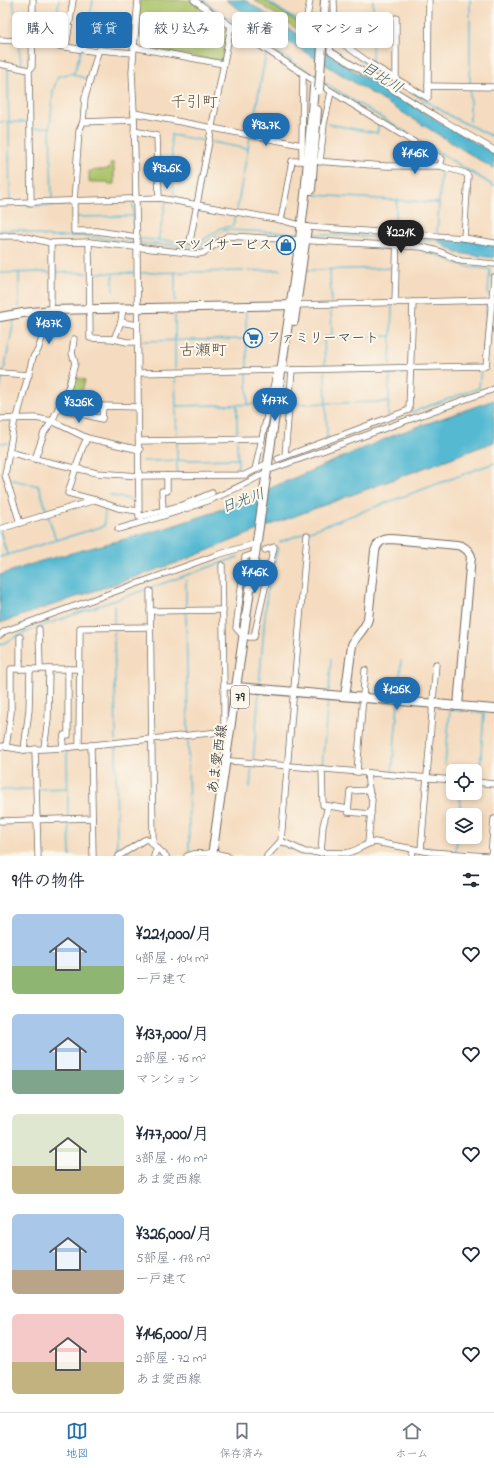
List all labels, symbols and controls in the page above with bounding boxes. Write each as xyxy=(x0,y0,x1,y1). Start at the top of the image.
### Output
chip: 購入 xyxy=(12,12,68,48)
chip: 賃貸 xyxy=(76,12,132,48)
chip: 絞り込み xyxy=(140,12,224,48)
chip: 新着 xyxy=(232,12,288,48)
chip: マンション xyxy=(296,12,393,48)
water label: 目比川 xyxy=(357,57,407,99)
district label: 千引町 xyxy=(170,91,218,115)
pin: ¥93.7K xyxy=(233,113,299,147)
text: ¥93.7K xyxy=(252,116,280,135)
pin: ¥146K xyxy=(387,141,443,175)
text: ¥146K xyxy=(402,144,428,163)
pin: ¥93.6K xyxy=(134,156,200,190)
text: ¥93.6K xyxy=(152,159,182,178)
pin: ¥221K xyxy=(373,220,429,254)
text: ¥221K xyxy=(387,223,415,242)
shop icon: マツイサービス xyxy=(275,234,297,256)
place label: マツイサービス xyxy=(174,235,272,256)
pin: ¥137K xyxy=(21,311,77,345)
text: ¥137K xyxy=(36,314,62,333)
supermarket icon: ファミリーマート xyxy=(242,327,264,349)
place label: ファミリーマート xyxy=(267,328,379,349)
district label: 古瀬町 xyxy=(179,339,227,363)
pin: ¥177K xyxy=(247,388,303,422)
pin: ¥326K xyxy=(51,390,107,424)
text: ¥177K xyxy=(262,391,288,410)
text: ¥326K xyxy=(65,393,93,412)
water label: 日光川 xyxy=(218,483,268,519)
pin: ¥146K xyxy=(227,560,283,594)
text: ¥146K xyxy=(242,563,268,582)
pin: ¥126K xyxy=(369,677,425,711)
text: ¥126K xyxy=(383,680,411,699)
road number: 79 xyxy=(231,686,249,708)
street label: あま愛西線 xyxy=(203,723,233,795)
map controls xyxy=(446,764,482,844)
button: locate xyxy=(446,764,482,800)
button: layers xyxy=(446,808,482,844)
text: 9件の物件 xyxy=(12,869,85,894)
icon: filters xyxy=(460,869,482,891)
text: ¥221,000/月 xyxy=(136,922,212,947)
icon: home xyxy=(44,930,92,978)
icon: heart xyxy=(460,943,482,965)
text: 4部屋 · 104 m² xyxy=(136,949,209,968)
text: 一戸建て xyxy=(136,970,188,989)
text: ¥137,000/月 xyxy=(136,1022,209,1047)
icon: home xyxy=(44,1030,92,1078)
icon: heart xyxy=(460,1043,482,1065)
text: 2部屋 · 76 m² xyxy=(136,1049,206,1068)
text: マンション xyxy=(136,1070,200,1089)
text: ¥177,000/月 xyxy=(136,1122,209,1147)
icon: home xyxy=(44,1130,92,1178)
icon: heart xyxy=(460,1143,482,1165)
text: 3部屋 · 110 m² xyxy=(136,1149,208,1168)
text: あま愛西線 xyxy=(136,1170,201,1189)
text: ¥326,000/月 xyxy=(136,1222,213,1247)
icon: home xyxy=(44,1230,92,1278)
icon: heart xyxy=(460,1243,482,1265)
text: 5部屋 · 178 m² xyxy=(136,1249,210,1268)
text: 一戸建て xyxy=(136,1270,188,1289)
text: ¥146,000/月 xyxy=(136,1322,210,1347)
icon: home xyxy=(44,1330,92,1378)
icon: heart xyxy=(460,1343,482,1365)
text: 2部屋 · 72 m² xyxy=(136,1349,207,1368)
text: あま愛西線 xyxy=(136,1370,201,1389)
tab: 地図 xyxy=(66,1420,88,1462)
tab: 保存済み xyxy=(220,1420,264,1462)
tab: ホーム xyxy=(396,1420,428,1462)

